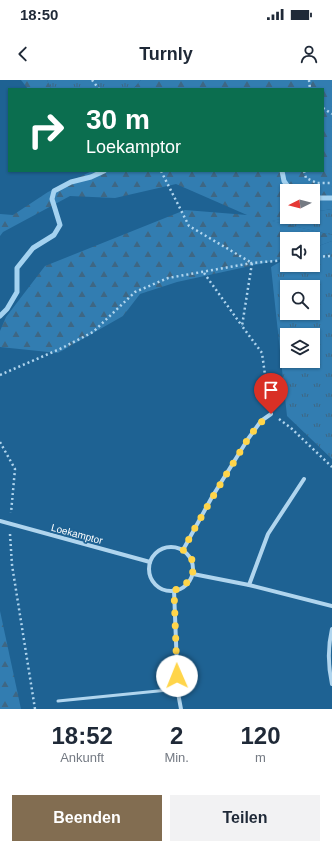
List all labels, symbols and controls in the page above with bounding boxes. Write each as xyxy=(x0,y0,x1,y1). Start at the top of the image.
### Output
text: 18:50 xyxy=(20,6,58,23)
icon: back xyxy=(12,43,34,65)
icon: person xyxy=(298,43,320,65)
text: Turnly xyxy=(139,44,193,64)
icon: right xyxy=(20,104,72,156)
text: 30 m xyxy=(86,104,150,135)
text: Loekamptor xyxy=(86,137,181,157)
north arrow xyxy=(280,184,320,224)
map controls xyxy=(280,184,320,368)
button: sound xyxy=(280,232,320,272)
button: search xyxy=(280,280,320,320)
button: layers xyxy=(280,328,320,368)
pin xyxy=(254,373,288,414)
icon: arrive xyxy=(260,379,282,401)
street label: Loekamptor xyxy=(50,522,105,546)
position arrow xyxy=(156,655,198,697)
text: 18:52 xyxy=(52,722,113,749)
text: 2 xyxy=(170,722,183,749)
text: 120 xyxy=(240,722,281,749)
text: Ankunft xyxy=(60,750,104,765)
text: Min. xyxy=(164,750,189,765)
text: m xyxy=(255,750,266,765)
button: Beenden xyxy=(12,795,162,841)
button: Teilen xyxy=(170,795,320,841)

